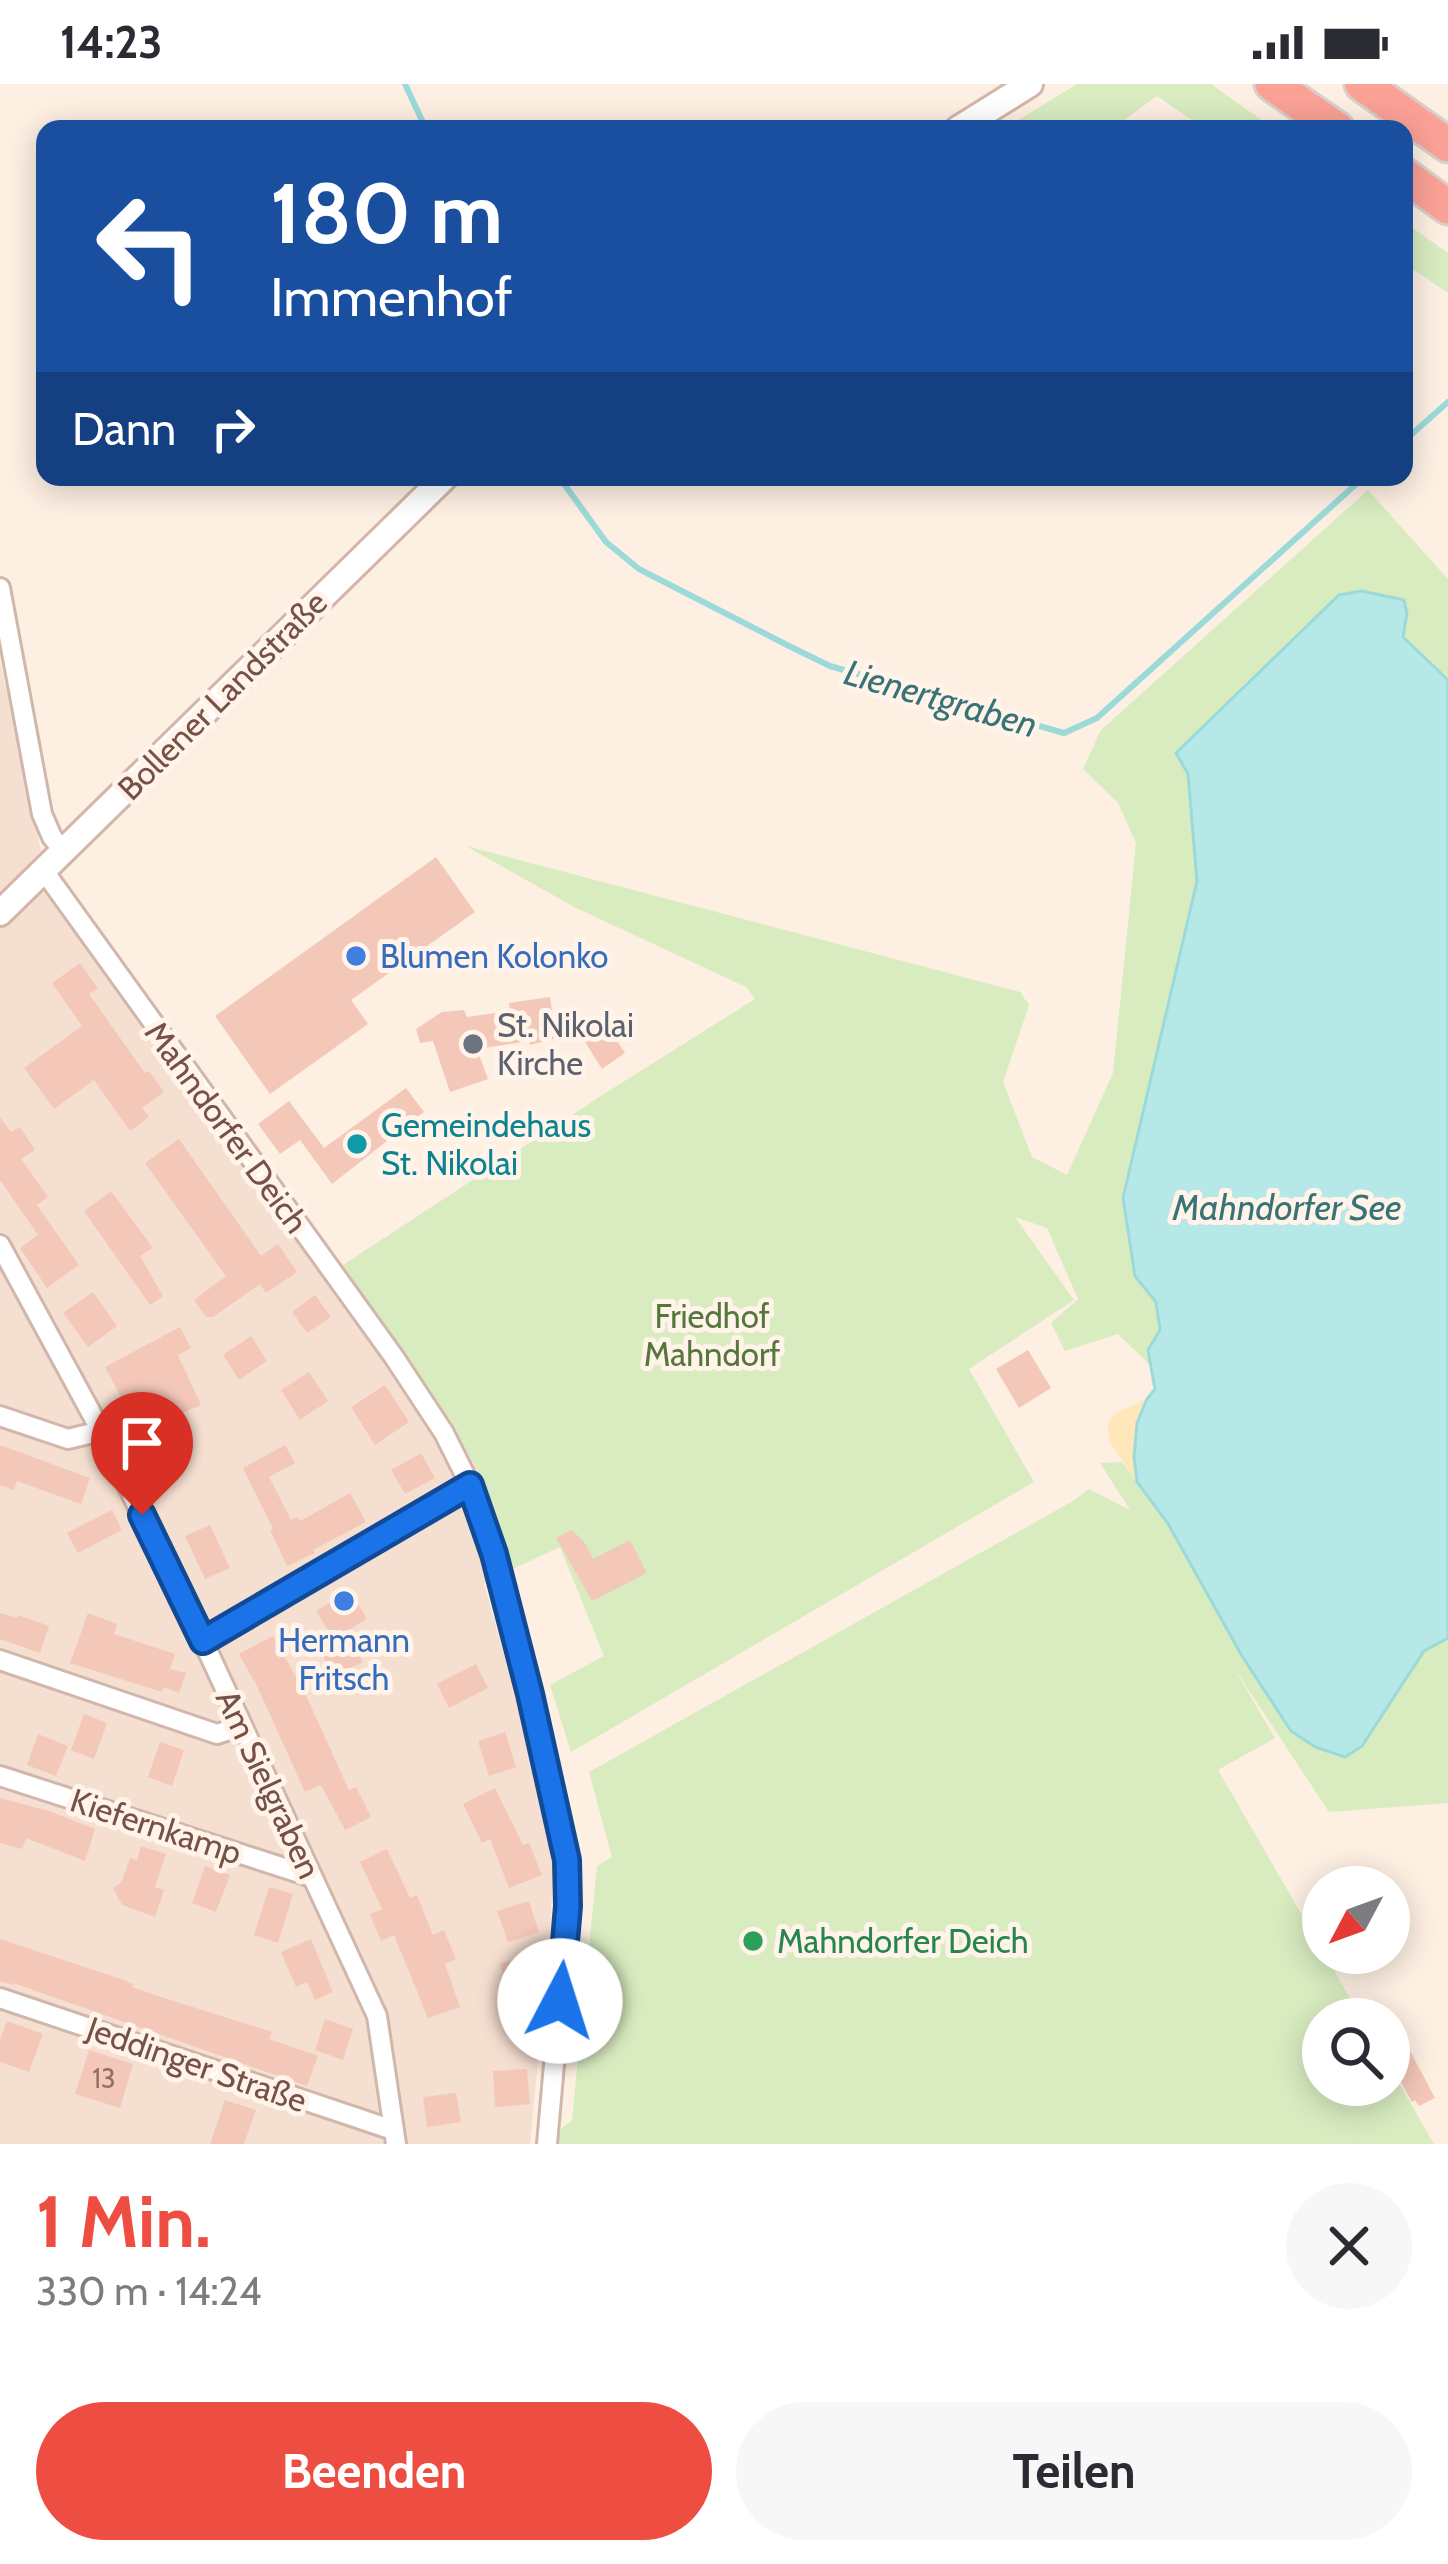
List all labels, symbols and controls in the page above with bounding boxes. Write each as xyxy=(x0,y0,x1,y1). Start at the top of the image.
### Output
text: 14:23 xyxy=(60,15,163,69)
text: 180 m xyxy=(270,162,503,264)
icon: left xyxy=(72,168,228,324)
text: Immenhof xyxy=(270,264,512,330)
icon: right xyxy=(200,396,266,462)
text: Dann xyxy=(72,402,176,456)
street label: Bollener Landstraße xyxy=(109,582,335,808)
water label: Lienertgraben xyxy=(840,649,1042,747)
place label: Blumen Kolonko xyxy=(380,936,608,976)
marker: Blumen Kolonko xyxy=(343,943,369,969)
place label: St. Nikolai Kirche xyxy=(497,1005,634,1083)
street label: Mahndorfer Deich xyxy=(137,1013,317,1241)
marker: St. Nikolai Kirche xyxy=(460,1031,486,1057)
place label: Gemeindehaus St. Nikolai xyxy=(381,1105,591,1183)
marker: Gemeindehaus St. Nikolai xyxy=(344,1131,370,1157)
water label: Mahndorfer See xyxy=(1171,1185,1402,1229)
park label: Friedhof Mahndorf xyxy=(644,1296,780,1374)
pin xyxy=(91,1392,193,1515)
icon: arrive xyxy=(109,1410,175,1476)
marker: Hermann Fritsch xyxy=(331,1588,357,1614)
place label: Hermann Fritsch xyxy=(278,1620,410,1698)
street label: Am Sielgraben xyxy=(208,1683,330,1885)
street label: Kiefernkamp xyxy=(65,1780,247,1872)
north arrow xyxy=(1302,1866,1410,1974)
map controls xyxy=(1302,1866,1410,2106)
place label: Mahndorfer Deich xyxy=(777,1921,1029,1961)
marker: Mahndorfer Deich xyxy=(740,1928,766,1954)
position arrow xyxy=(497,1938,623,2064)
button: search xyxy=(1302,1998,1410,2106)
street label: Jeddinger Straße xyxy=(81,2007,312,2120)
house number: 13 xyxy=(92,2062,116,2095)
text: 1 Min. xyxy=(36,2178,211,2265)
button: close xyxy=(1286,2183,1412,2309)
text: 330 m · 14:24 xyxy=(36,2267,262,2315)
button: Beenden xyxy=(36,2402,712,2540)
button: Teilen xyxy=(736,2402,1412,2540)

